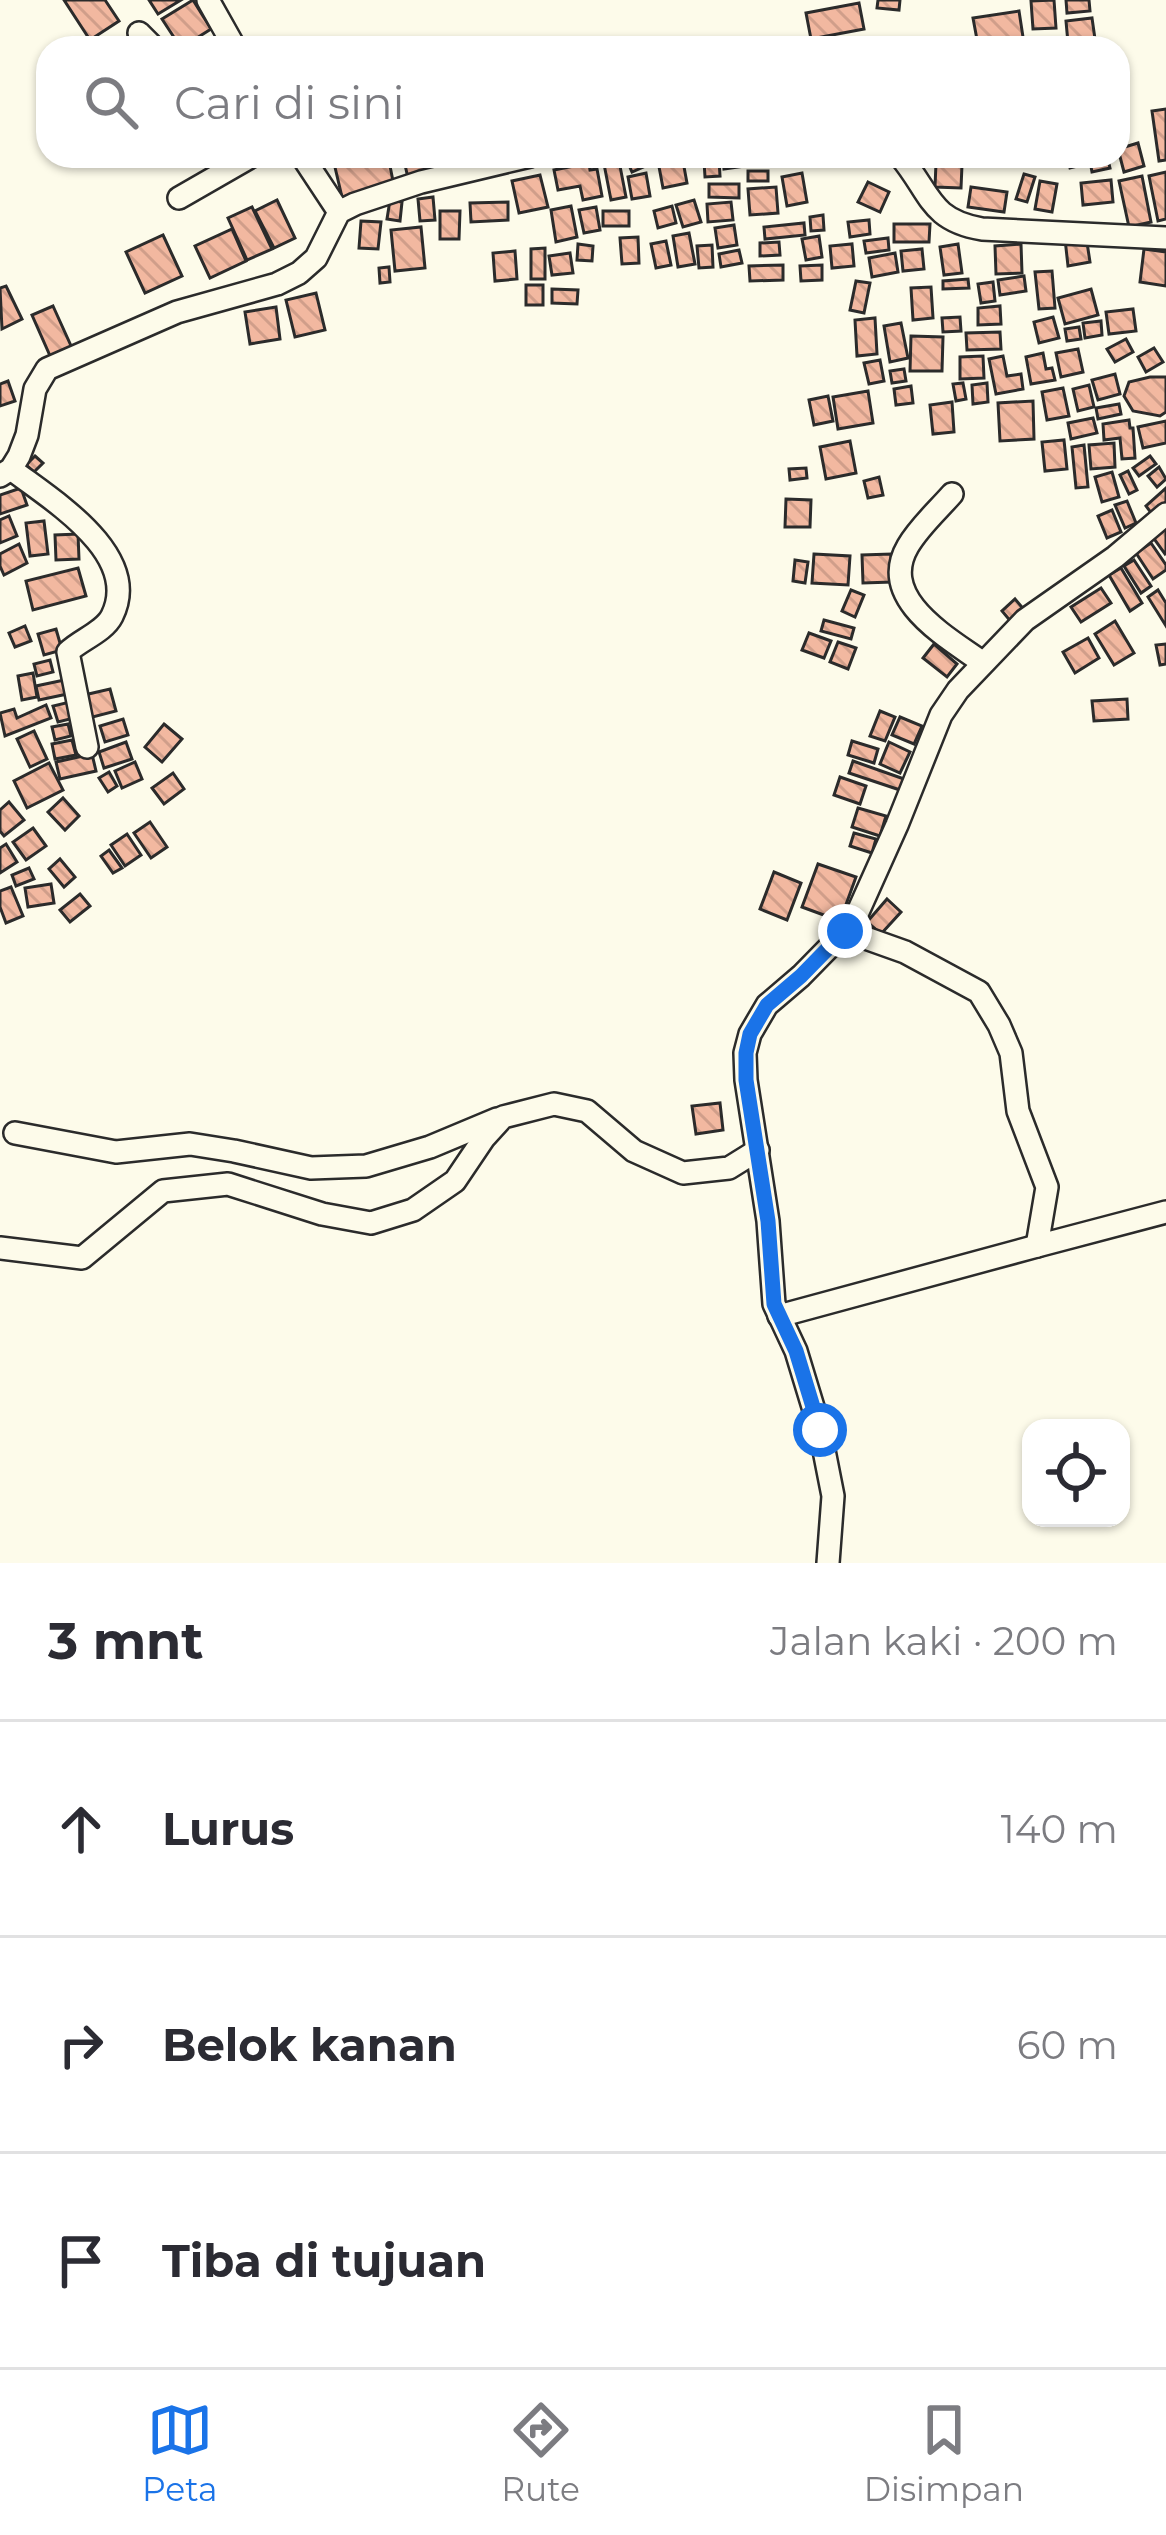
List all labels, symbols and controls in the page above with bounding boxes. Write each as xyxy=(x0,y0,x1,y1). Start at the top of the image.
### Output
search box xyxy=(36,36,1130,168)
icon: search xyxy=(78,69,144,135)
text: Cari di sini xyxy=(174,75,405,130)
route end xyxy=(818,904,872,958)
route start xyxy=(793,1403,847,1457)
map controls xyxy=(1022,1419,1130,1527)
button: locate xyxy=(1022,1419,1130,1527)
text: 3 mnt xyxy=(48,1610,204,1672)
text: Jalan kaki · 200 m xyxy=(770,1617,1118,1665)
icon: ahead xyxy=(48,1796,114,1862)
text: Lurus xyxy=(162,1801,294,1856)
text: 140 m xyxy=(1001,1805,1118,1853)
icon: right xyxy=(48,2012,114,2078)
text: Belok kanan xyxy=(162,2017,457,2072)
text: 60 m xyxy=(1017,2021,1118,2069)
icon: arrive xyxy=(48,2228,114,2294)
text: Tiba di tujuan xyxy=(162,2233,486,2288)
tab: Peta xyxy=(142,2397,217,2509)
tab: Rute xyxy=(501,2397,580,2509)
tab: Disimpan xyxy=(864,2397,1024,2509)

